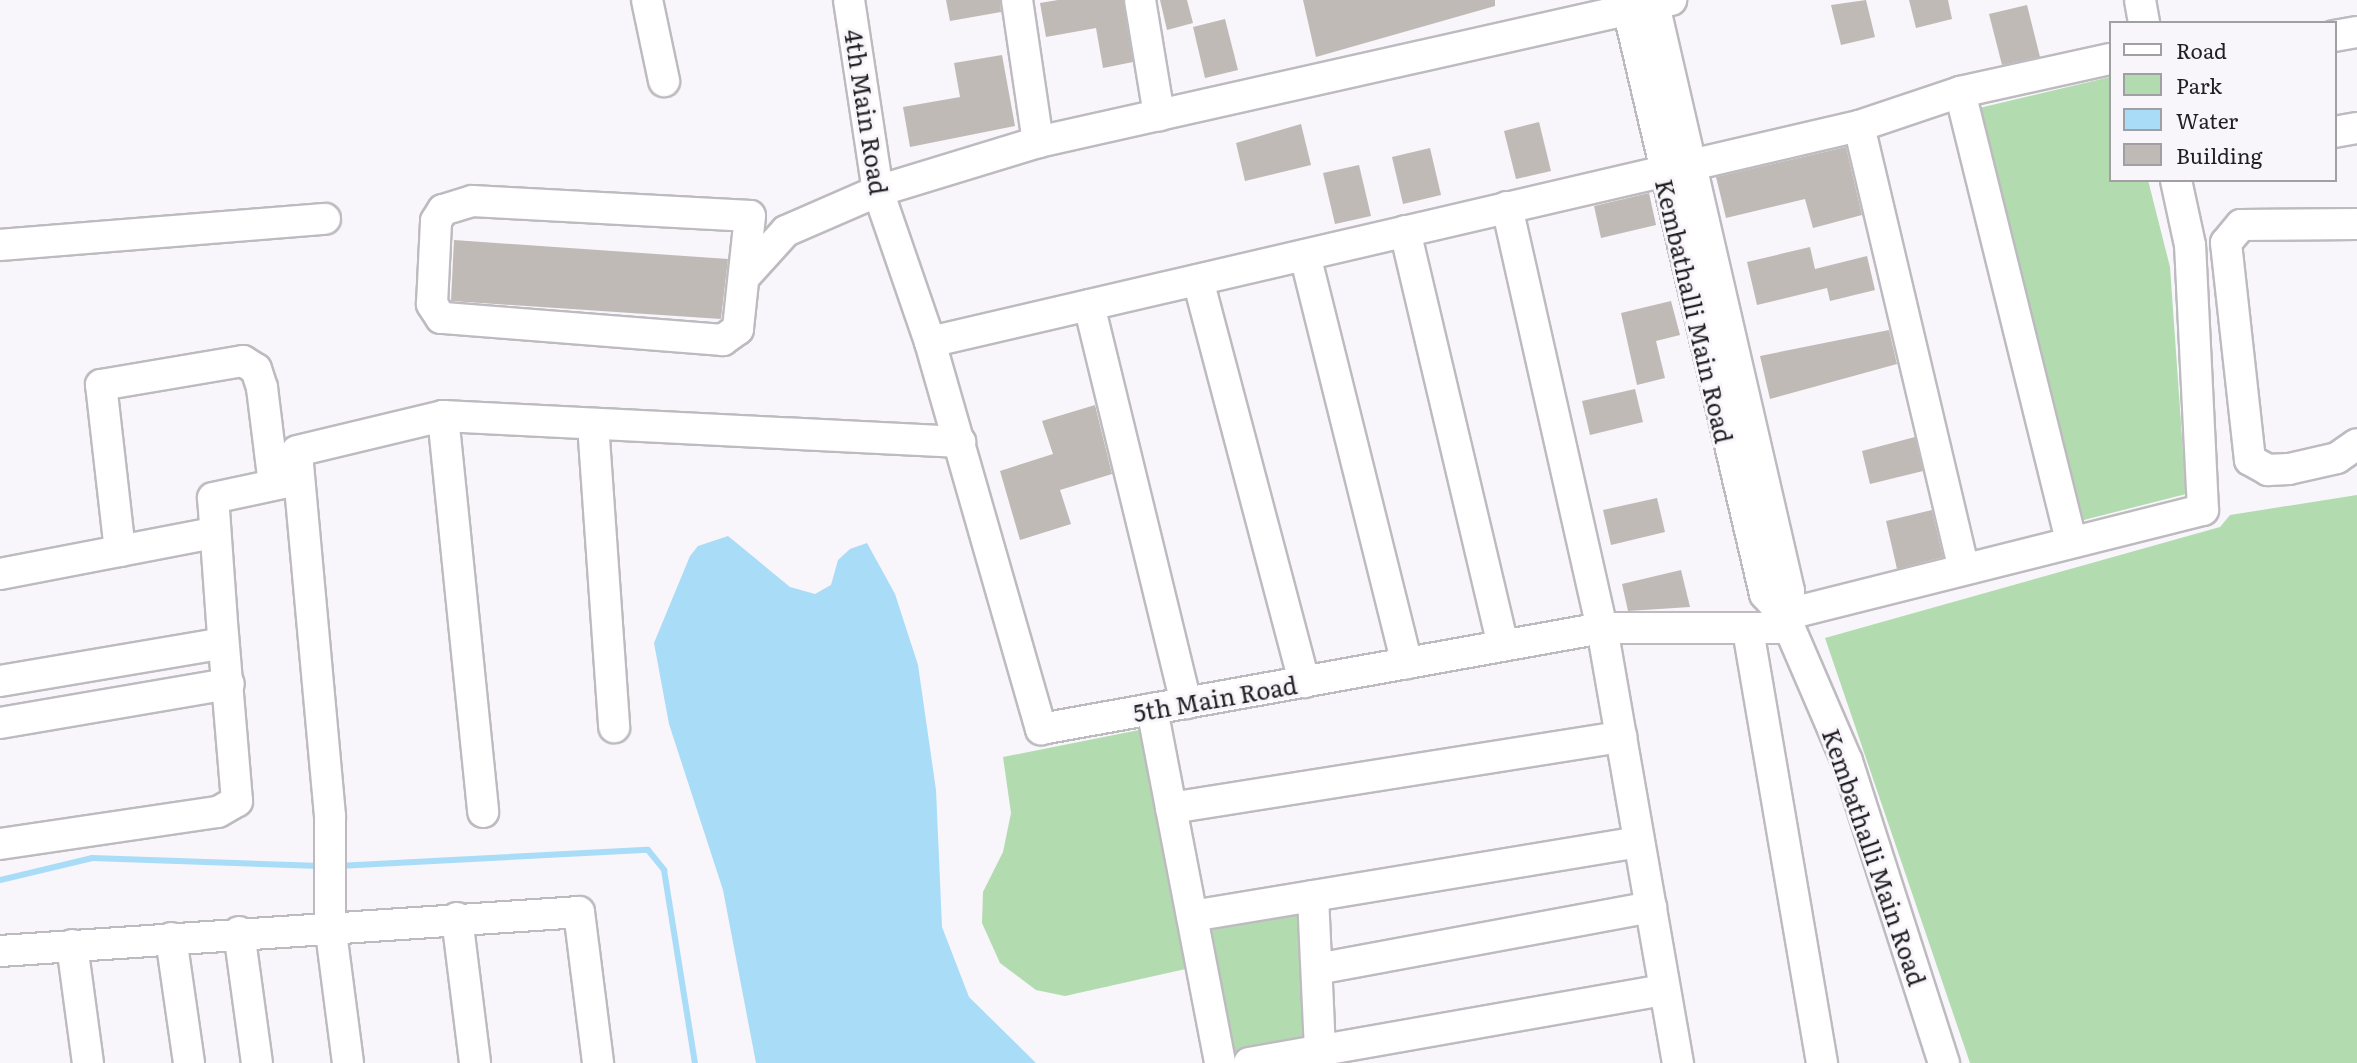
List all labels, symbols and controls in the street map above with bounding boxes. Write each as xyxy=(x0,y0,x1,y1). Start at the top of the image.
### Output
legend xyxy=(2108,21,2336,182)
street label: 4th Main Road xyxy=(840,27,894,197)
text: Road xyxy=(2176,34,2227,65)
text: Park xyxy=(2176,69,2222,100)
text: Water xyxy=(2176,104,2238,135)
text: Building xyxy=(2176,139,2262,170)
street label: Kembathalli Main Road xyxy=(1651,176,1739,446)
street label: 5th Main Road xyxy=(1131,669,1299,727)
street label: Kembathalli Main Road xyxy=(1817,725,1933,989)

